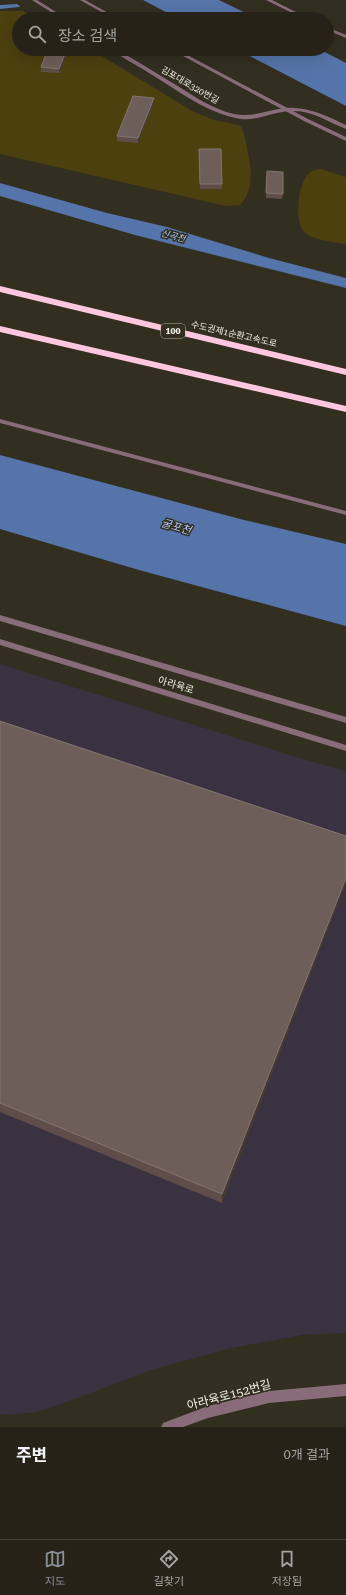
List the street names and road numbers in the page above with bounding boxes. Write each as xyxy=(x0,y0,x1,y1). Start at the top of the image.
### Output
street label: 김포대로320번길 xyxy=(159,64,221,106)
street label: 수도권제1순환고속도로 xyxy=(190,318,278,349)
road number: 100 xyxy=(161,324,185,338)
street label: 아라육로 xyxy=(157,674,195,696)
street label: 아라육로152번길 xyxy=(185,1377,273,1413)

